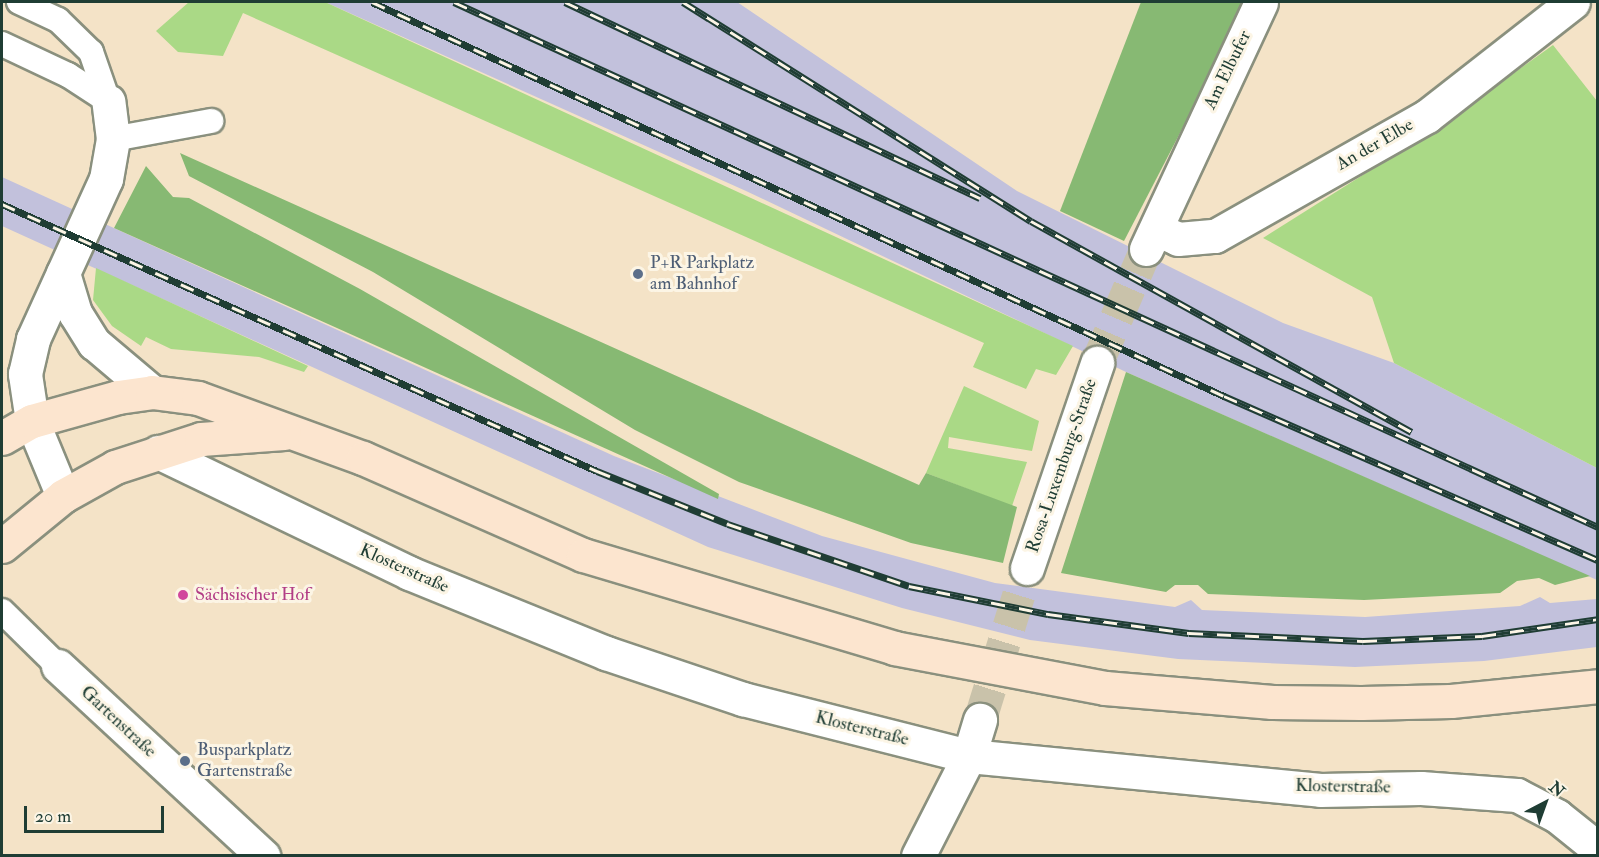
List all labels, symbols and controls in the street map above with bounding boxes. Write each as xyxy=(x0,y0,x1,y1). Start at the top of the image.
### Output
street label: Am Elbufer xyxy=(1200,27,1256,113)
street label: An der Elbe xyxy=(1333,114,1417,176)
place label: P+R Parkplatz am Bahnhof xyxy=(650,253,754,296)
marker: P+R Parkplatz am Bahnhof xyxy=(631,267,645,281)
street label: Rosa-Luxemburg-Straße xyxy=(1022,376,1102,556)
street label: Klosterstraße xyxy=(356,540,452,598)
place label: Sächsischer Hof xyxy=(195,584,310,606)
marker: Sächsischer Hof xyxy=(176,588,190,602)
street label: Gartenstraße xyxy=(76,682,160,762)
street label: Klosterstraße xyxy=(813,707,911,751)
place label: Busparkplatz Gartenstraße xyxy=(197,740,292,783)
marker: Busparkplatz Gartenstraße xyxy=(178,754,192,768)
north arrow xyxy=(1515,773,1575,833)
street label: Klosterstraße xyxy=(1295,775,1391,799)
text: N xyxy=(1545,777,1569,802)
scale bar xyxy=(27,794,166,832)
text: 20 m xyxy=(35,805,71,828)

